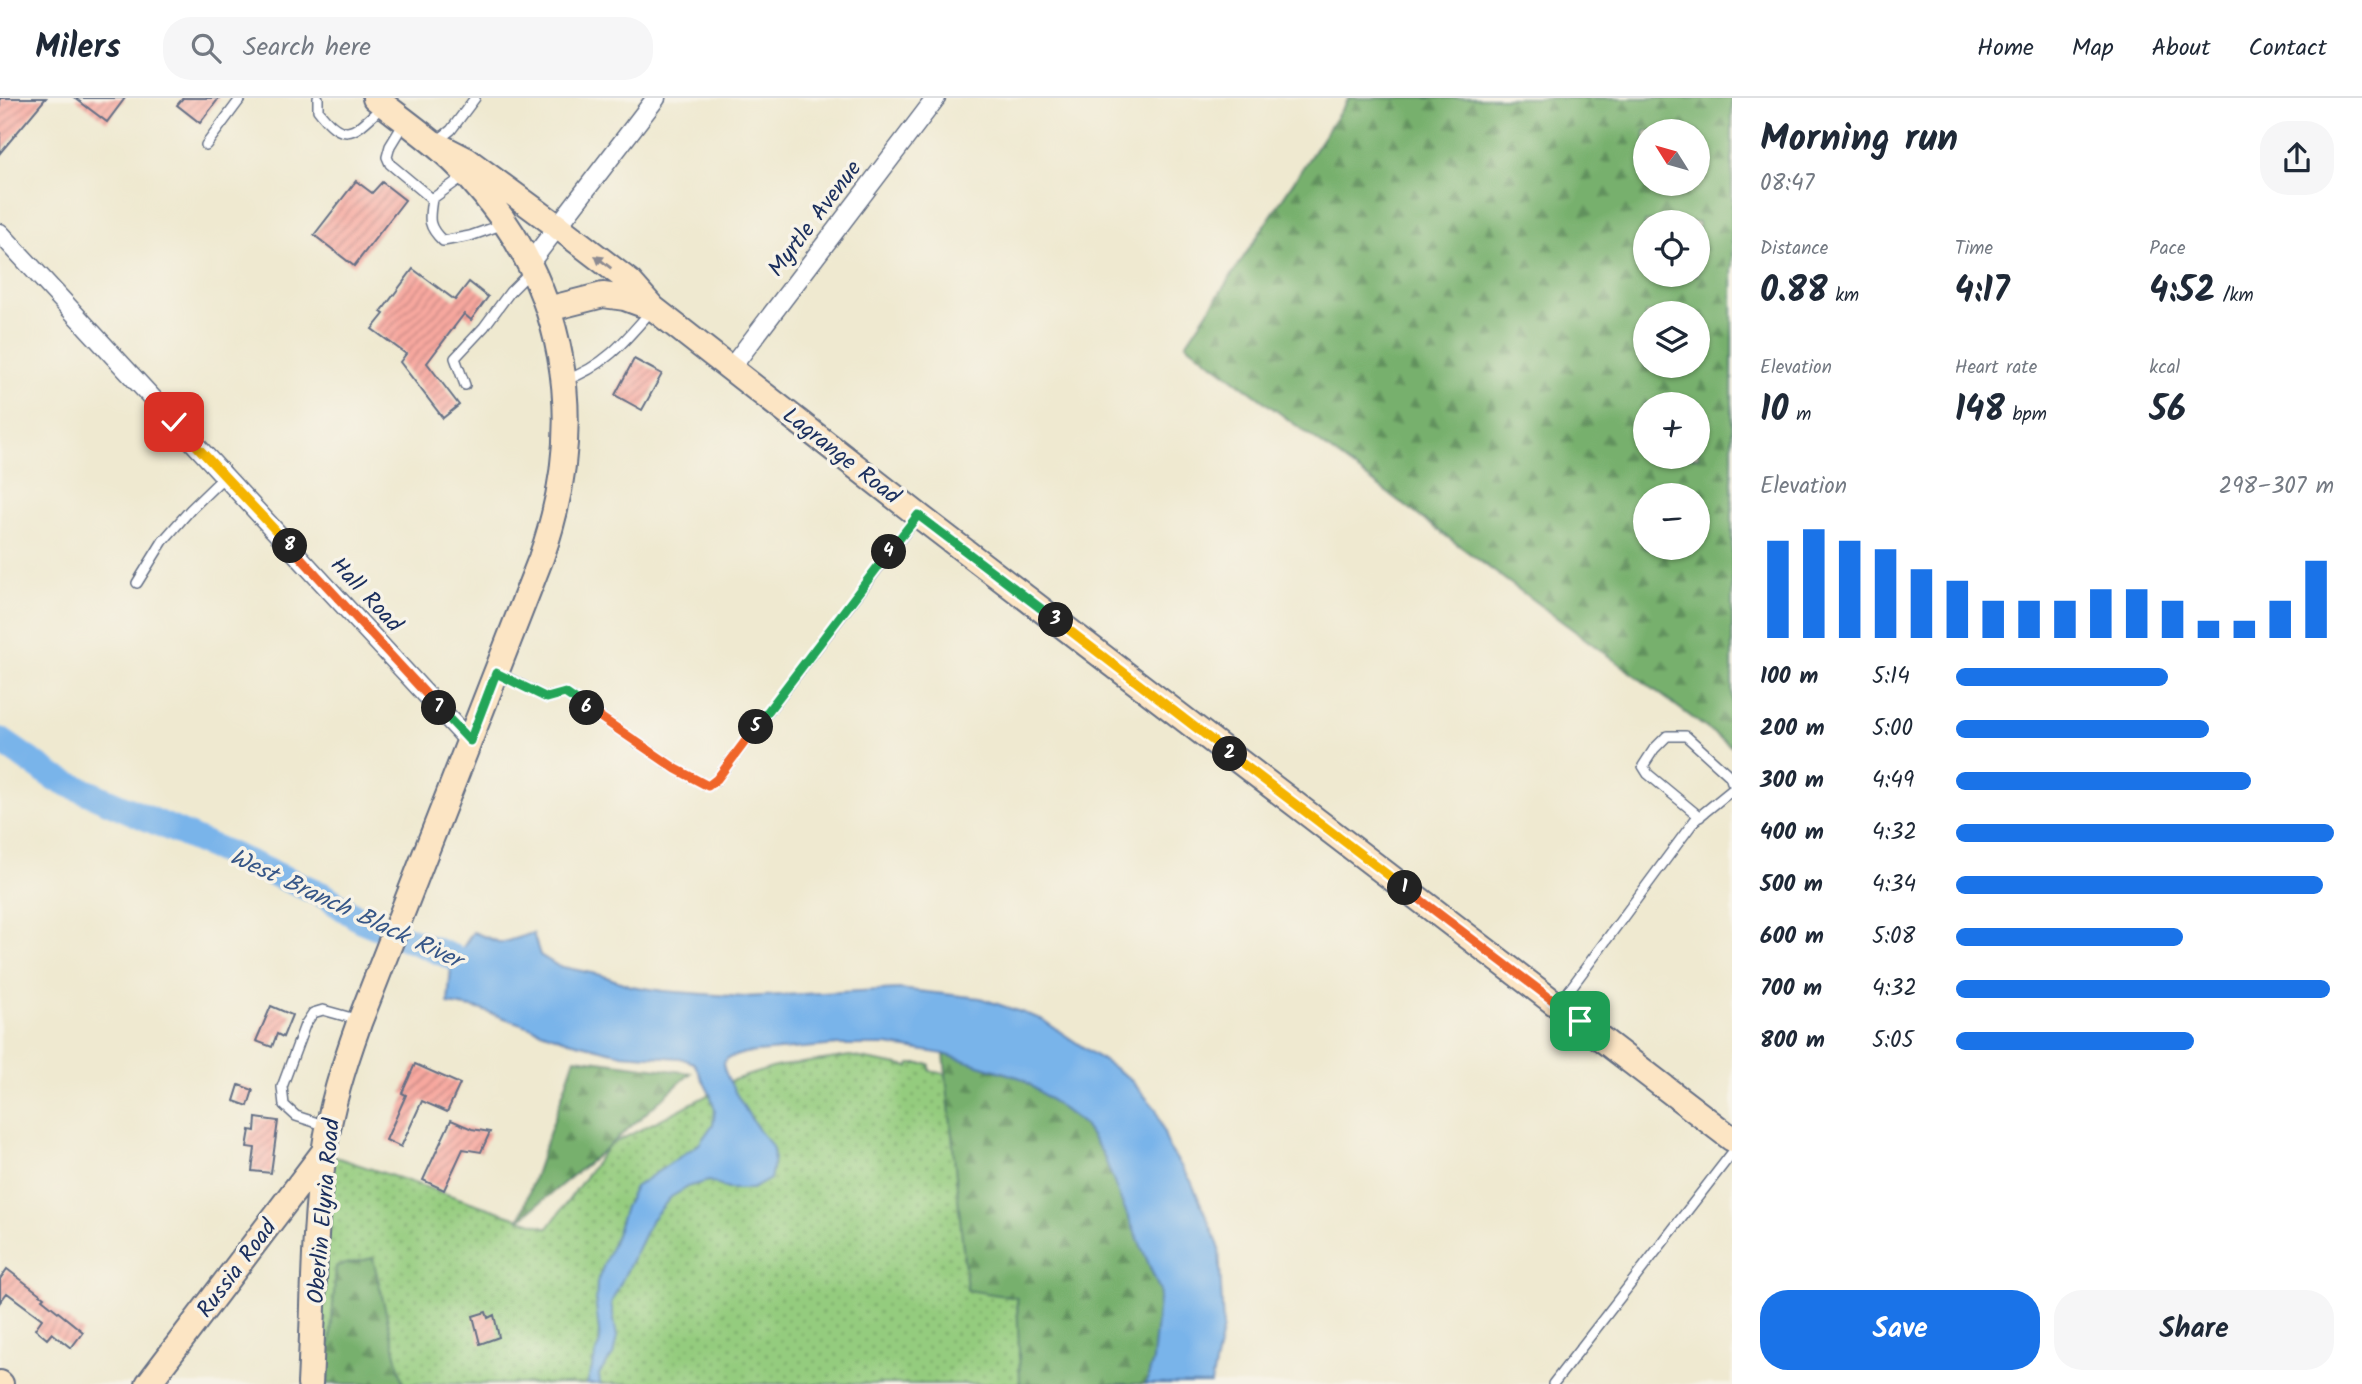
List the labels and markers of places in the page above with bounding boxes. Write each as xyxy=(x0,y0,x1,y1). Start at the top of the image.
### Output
pin xyxy=(144,392,204,452)
pin: 8 xyxy=(272,528,308,564)
pin: 4 xyxy=(872,534,906,570)
pin: 3 xyxy=(1038,602,1074,638)
pin: 7 xyxy=(422,690,457,726)
pin: 6 xyxy=(570,690,604,726)
pin: 5 xyxy=(738,710,774,744)
pin: 2 xyxy=(1212,736,1248,772)
pin: 1 xyxy=(1388,870,1422,906)
pin xyxy=(1550,991,1610,1051)

